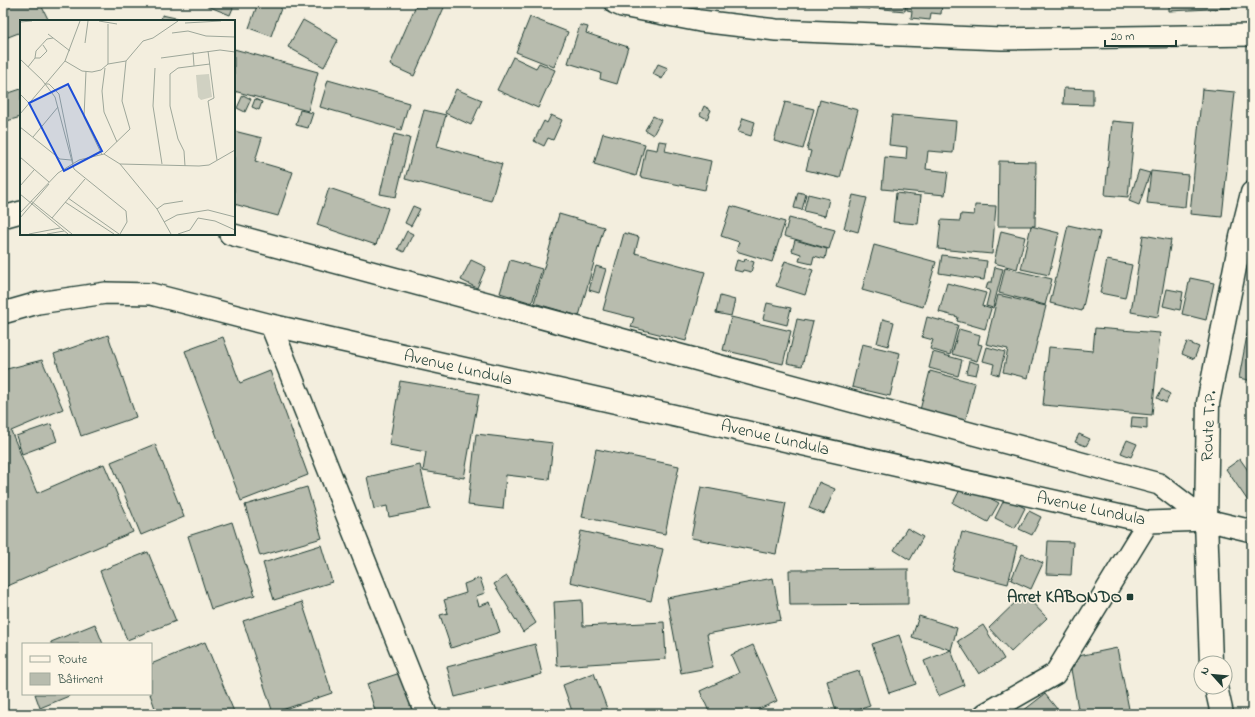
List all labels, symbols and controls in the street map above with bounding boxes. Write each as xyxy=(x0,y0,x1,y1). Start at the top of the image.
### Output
inset map xyxy=(20,20,235,235)
scale bar xyxy=(1105,22,1176,48)
text: 20 m xyxy=(1111,28,1134,46)
street label: Avenue Lundula xyxy=(401,343,515,393)
street label: Route T.P. xyxy=(1195,389,1223,462)
street label: Avenue Lundula xyxy=(718,413,832,463)
street label: Avenue Lundula xyxy=(1034,485,1148,533)
place label: Arret KABONDO xyxy=(1007,585,1122,610)
marker: Arret KABONDO xyxy=(1125,592,1135,602)
legend xyxy=(22,643,152,695)
text: Route xyxy=(58,651,88,669)
north arrow xyxy=(1193,655,1233,695)
text: N xyxy=(1196,664,1214,678)
text: Bâtiment xyxy=(57,671,103,689)

